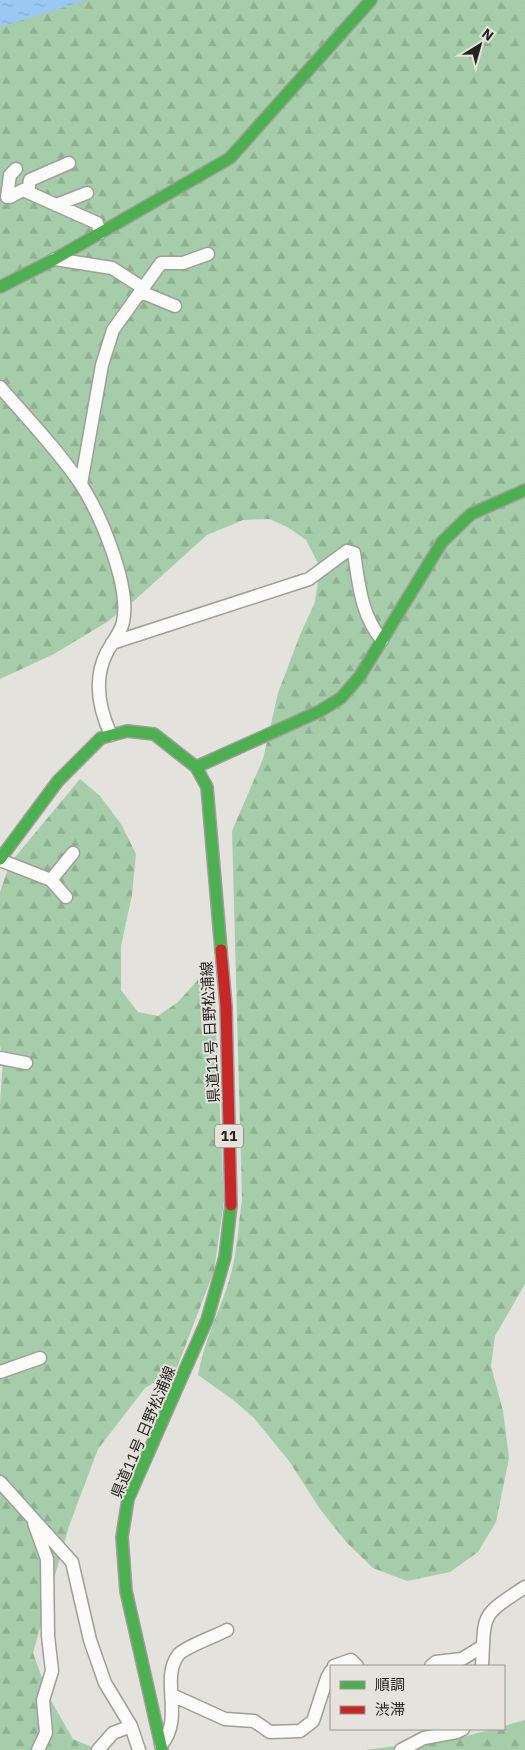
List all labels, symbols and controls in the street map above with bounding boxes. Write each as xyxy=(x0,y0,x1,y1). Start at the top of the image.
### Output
north arrow xyxy=(455,20,505,70)
text: N xyxy=(478,24,497,45)
street label: 県道11号 日野松浦線 xyxy=(197,961,223,1103)
road number: 11 xyxy=(215,1124,243,1148)
street label: 県道11号 日野松浦線 xyxy=(107,1363,179,1501)
legend xyxy=(330,1665,505,1730)
text: 順調 xyxy=(375,1675,405,1694)
text: 渋滞 xyxy=(375,1700,405,1719)

